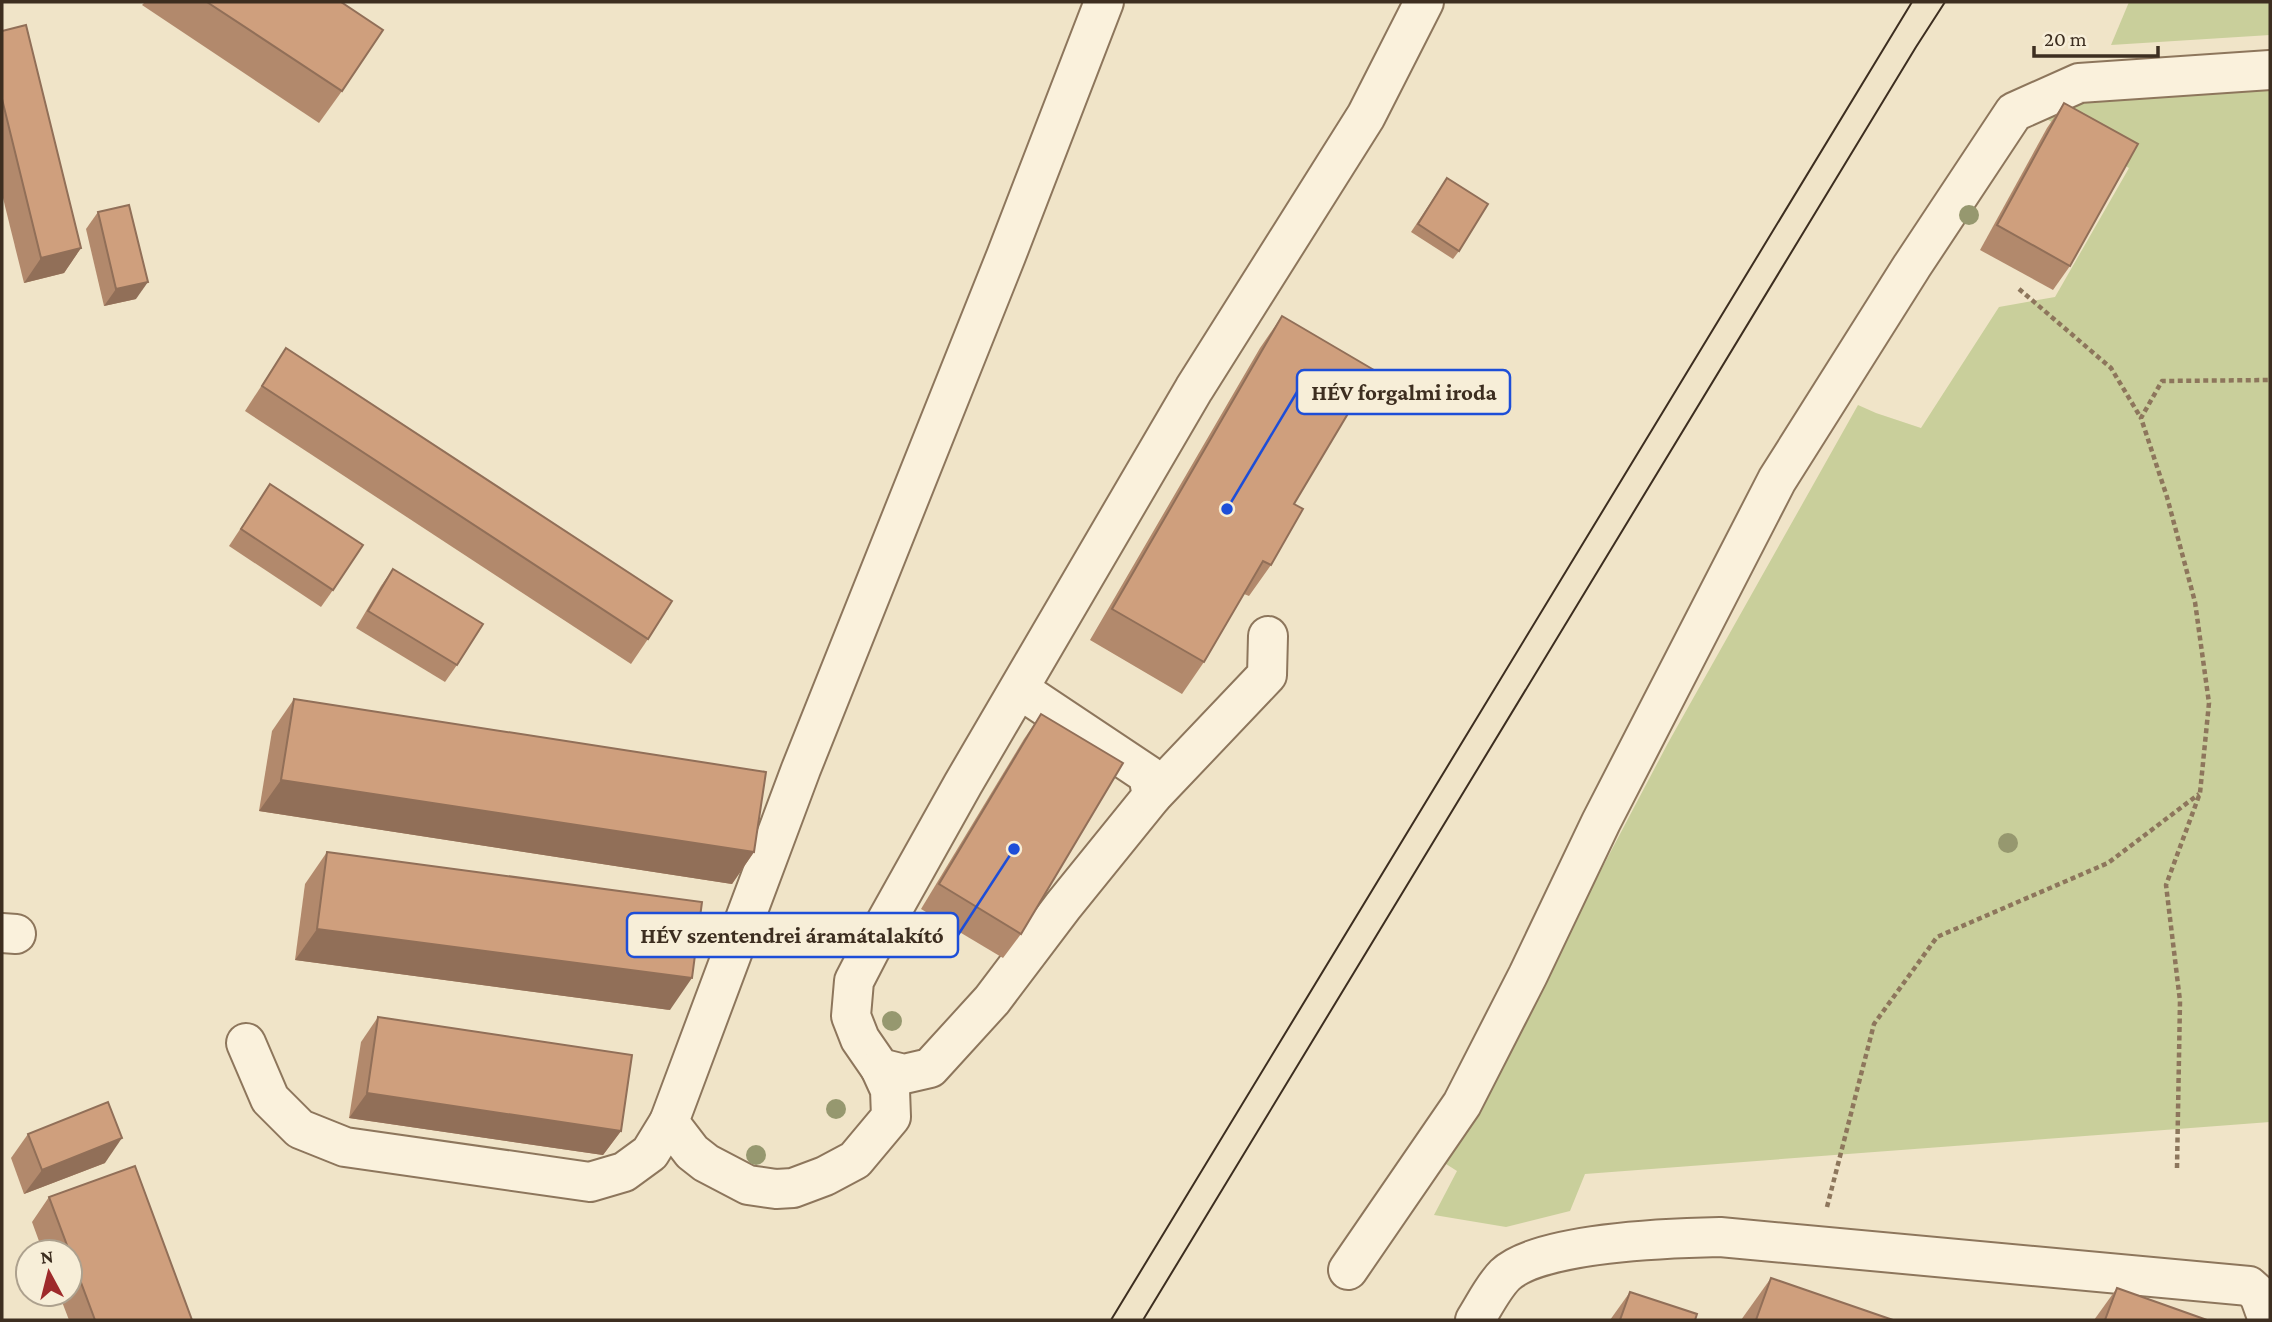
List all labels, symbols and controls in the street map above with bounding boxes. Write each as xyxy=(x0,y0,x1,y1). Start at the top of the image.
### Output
scale bar xyxy=(2034,14,2158,58)
text: 20 m xyxy=(2044,27,2087,51)
callout: HÉV forgalmi iroda xyxy=(1297,370,1510,414)
text: HÉV forgalmi iroda xyxy=(1311,379,1498,405)
callout: HÉV szentendrei áramátalakító xyxy=(627,913,958,957)
text: HÉV szentendrei áramátalakító xyxy=(640,922,944,948)
north arrow xyxy=(14,1238,84,1308)
text: N xyxy=(39,1245,55,1268)

